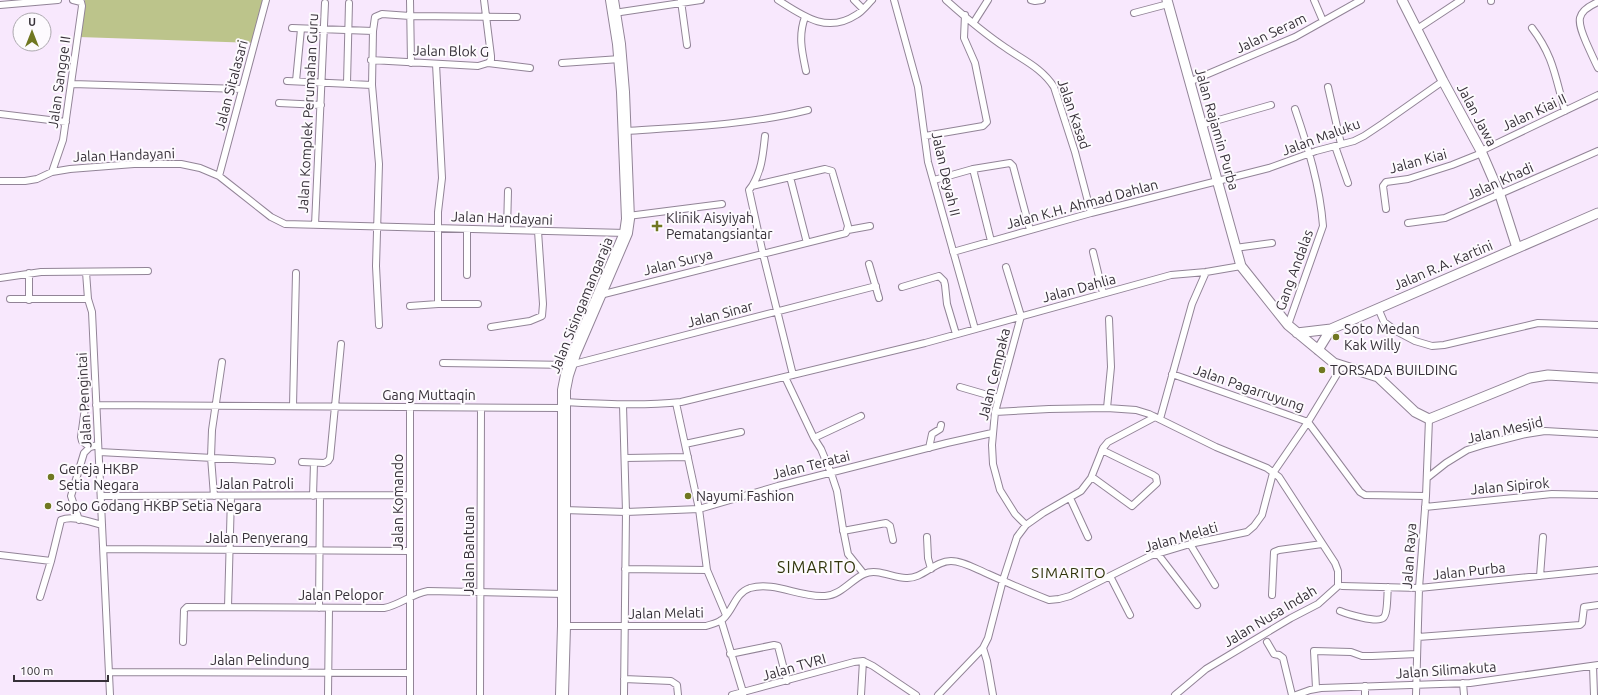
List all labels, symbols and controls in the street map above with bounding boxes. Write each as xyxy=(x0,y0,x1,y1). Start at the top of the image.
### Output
street label: Jalan Seram xyxy=(1233,10,1309,56)
north arrow xyxy=(12,12,52,52)
street label: Jalan Komplek Perumahan Guru xyxy=(295,13,321,213)
text: U xyxy=(28,16,36,28)
street label: Jalan Sangge II xyxy=(45,35,73,129)
street label: Jalan Sitalasari xyxy=(211,38,251,132)
street label: Jalan Blok G xyxy=(413,42,489,60)
street label: Jalan Rajamin Purba xyxy=(1192,66,1242,192)
street label: Jalan Kasad xyxy=(1054,77,1094,151)
street label: Jalan Jawa xyxy=(1454,81,1500,149)
street label: Jalan Kiai II xyxy=(1499,90,1569,134)
street label: Jalan Maluku xyxy=(1280,115,1362,159)
street label: Jalan Deyah II xyxy=(929,130,963,218)
street label: Jalan Handayani xyxy=(73,145,175,165)
street label: Jalan Kiai xyxy=(1387,146,1449,176)
street label: Jalan Khadi xyxy=(1464,159,1536,203)
street label: Jalan K.H. Ahmad Dahlan xyxy=(1004,176,1160,232)
street label: Jalan Handayani xyxy=(451,208,553,228)
place label: Klinik Aisyiyah Pematangsiantar xyxy=(666,210,773,242)
marker: Klinik Aisyiyah Pematangsiantar xyxy=(651,220,663,232)
street label: Gang Andalas xyxy=(1272,227,1316,313)
street label: Jalan Sisingamangaraja xyxy=(546,235,616,375)
street label: Jalan R.A. Kartini xyxy=(1391,237,1495,293)
street label: Jalan Surya xyxy=(642,246,714,278)
street label: Jalan Dahlia xyxy=(1040,270,1118,306)
street label: Jalan Sinar xyxy=(685,297,755,330)
place label: Soto Medan Kak Willy xyxy=(1344,321,1420,353)
street label: Jalan Cempaka xyxy=(975,326,1013,422)
marker: Soto Medan Kak Willy xyxy=(1331,332,1341,342)
street label: Jalan Pengintai xyxy=(74,352,94,448)
street label: Jalan Pagarruyung xyxy=(1191,362,1307,414)
place label: TORSADA BUILDING xyxy=(1330,362,1458,378)
marker: TORSADA BUILDING xyxy=(1317,365,1327,375)
street label: Gang Muttaqin xyxy=(382,387,476,403)
street label: Jalan Mesjid xyxy=(1466,414,1544,446)
street label: Jalan Teratai xyxy=(770,448,852,482)
street label: Jalan Komando xyxy=(390,454,406,550)
place label: Gereja HKBP Setia Negara xyxy=(59,461,139,493)
marker: Gereja HKBP Setia Negara xyxy=(46,472,56,482)
street label: Jalan Sipirok xyxy=(1470,475,1550,497)
street label: Jalan Patroli xyxy=(216,476,294,492)
place label: Nayumi Fashion xyxy=(696,488,794,504)
marker: Nayumi Fashion xyxy=(683,491,693,501)
place label: Sopo Godang HKBP Setia Negara xyxy=(56,498,262,514)
marker: Sopo Godang HKBP Setia Negara xyxy=(43,501,53,511)
street label: Jalan Bantuan xyxy=(461,507,477,595)
street label: Jalan Melati xyxy=(1142,519,1220,555)
street label: Jalan Raya xyxy=(1399,523,1419,589)
street label: Jalan Penyerang xyxy=(206,530,308,546)
district label: SIMARITO xyxy=(777,558,857,576)
street label: Jalan Purba xyxy=(1432,559,1506,583)
district label: SIMARITO xyxy=(1031,564,1107,581)
street label: Jalan Nusa Indah xyxy=(1221,582,1319,650)
street label: Jalan Pelopor xyxy=(298,587,384,603)
street label: Jalan Melati xyxy=(628,604,704,622)
street label: Jalan TVRI xyxy=(760,650,828,684)
street label: Jalan Pelindung xyxy=(210,652,310,668)
scale bar xyxy=(14,657,108,683)
street label: Jalan Silimakuta xyxy=(1395,658,1497,682)
text: 100 m xyxy=(20,664,53,677)

